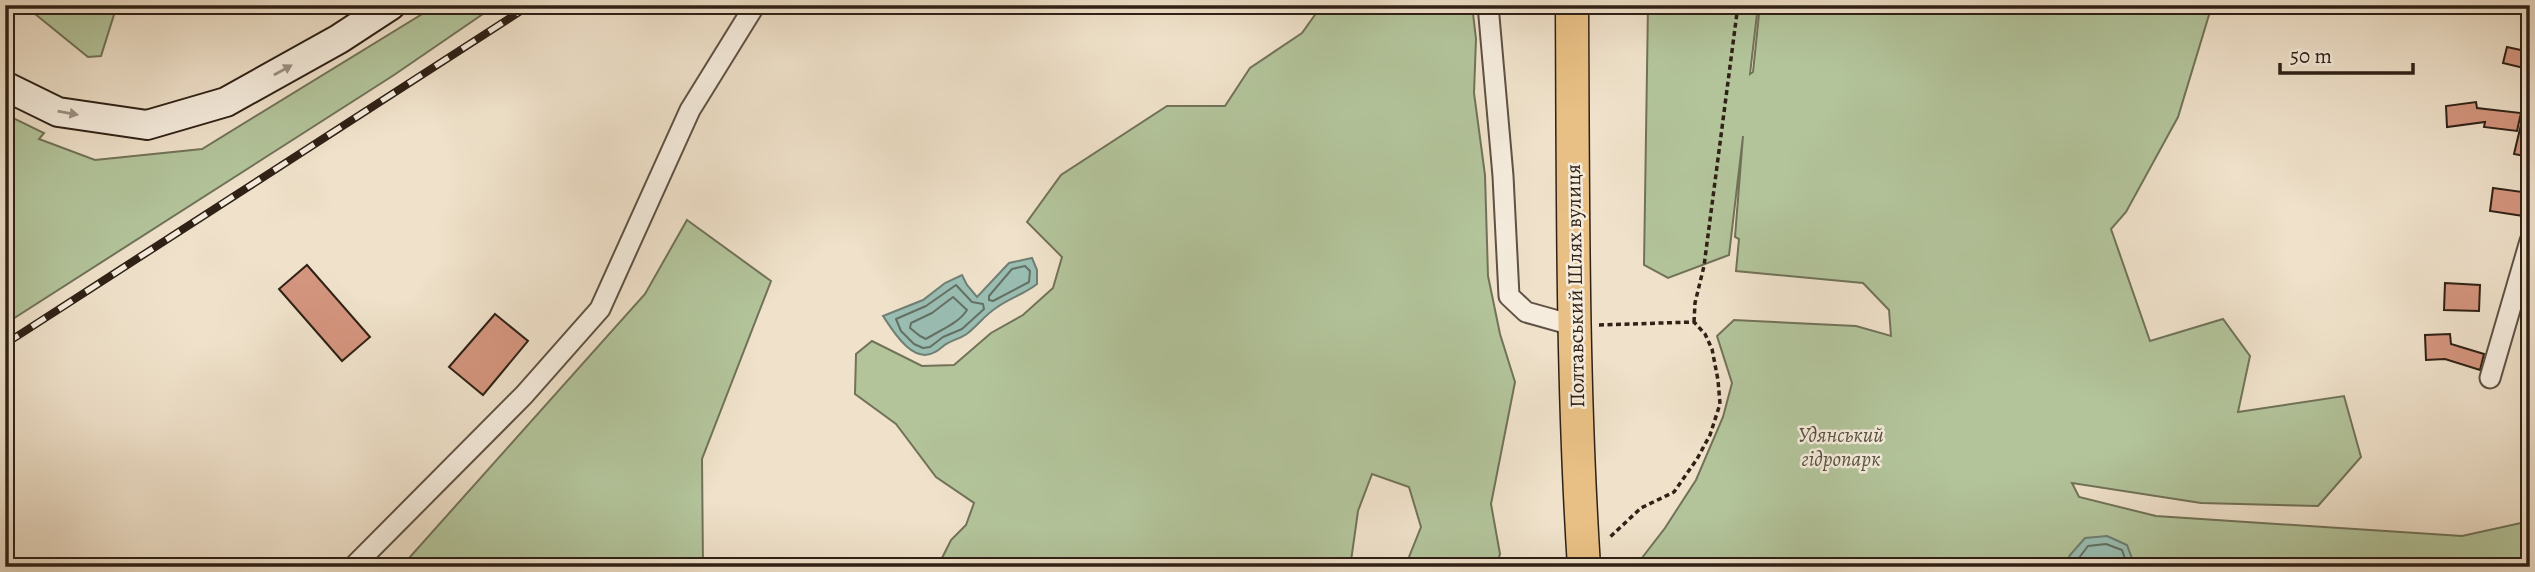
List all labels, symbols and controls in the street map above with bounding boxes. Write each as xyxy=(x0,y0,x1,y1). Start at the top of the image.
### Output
scale bar xyxy=(2280,32,2412,76)
text: 50 m xyxy=(2290,42,2332,70)
one-way arrow xyxy=(273,64,292,76)
one-way arrow xyxy=(57,108,79,119)
street label: Полтавський Шлях вулиця xyxy=(1559,164,1591,408)
park label: Удянський гідропарк xyxy=(1798,421,1884,473)

